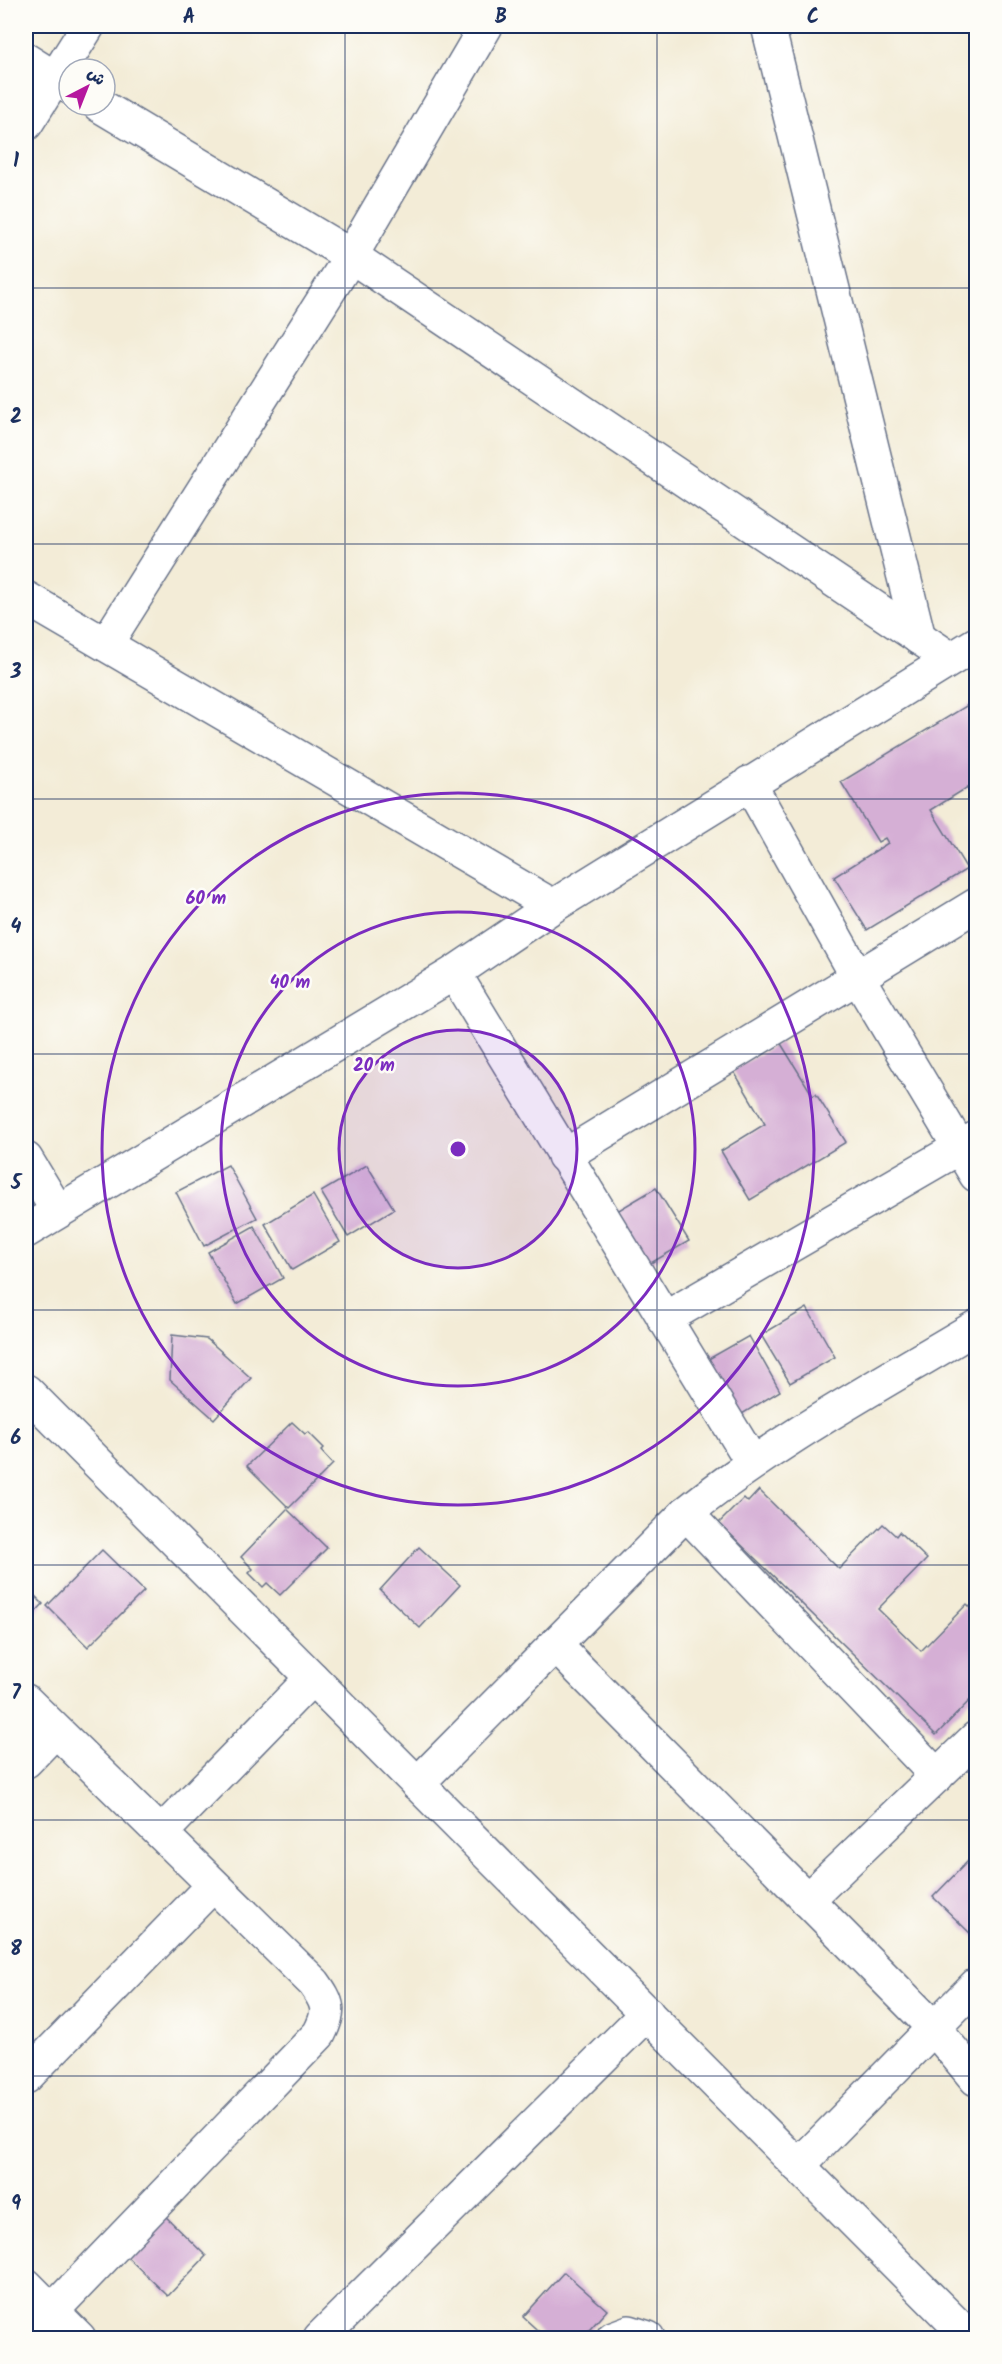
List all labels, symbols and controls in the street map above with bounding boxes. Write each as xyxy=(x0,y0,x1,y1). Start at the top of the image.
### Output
text: A xyxy=(183,2,195,34)
text: B xyxy=(495,2,507,34)
text: C xyxy=(807,2,819,34)
north arrow xyxy=(57,57,117,117)
text: ش xyxy=(81,62,111,92)
text: 1 xyxy=(13,146,19,178)
text: 2 xyxy=(10,402,22,434)
text: 3 xyxy=(10,657,22,689)
text: 60 m xyxy=(186,885,227,914)
text: 4 xyxy=(11,912,22,944)
text: 40 m xyxy=(270,969,311,998)
text: 20 m xyxy=(353,1052,395,1081)
centre of rings xyxy=(448,1139,468,1159)
text: 5 xyxy=(10,1168,23,1200)
text: 6 xyxy=(11,1423,22,1455)
text: 7 xyxy=(11,1678,21,1710)
text: 8 xyxy=(10,1934,22,1966)
text: 9 xyxy=(11,2189,21,2221)

